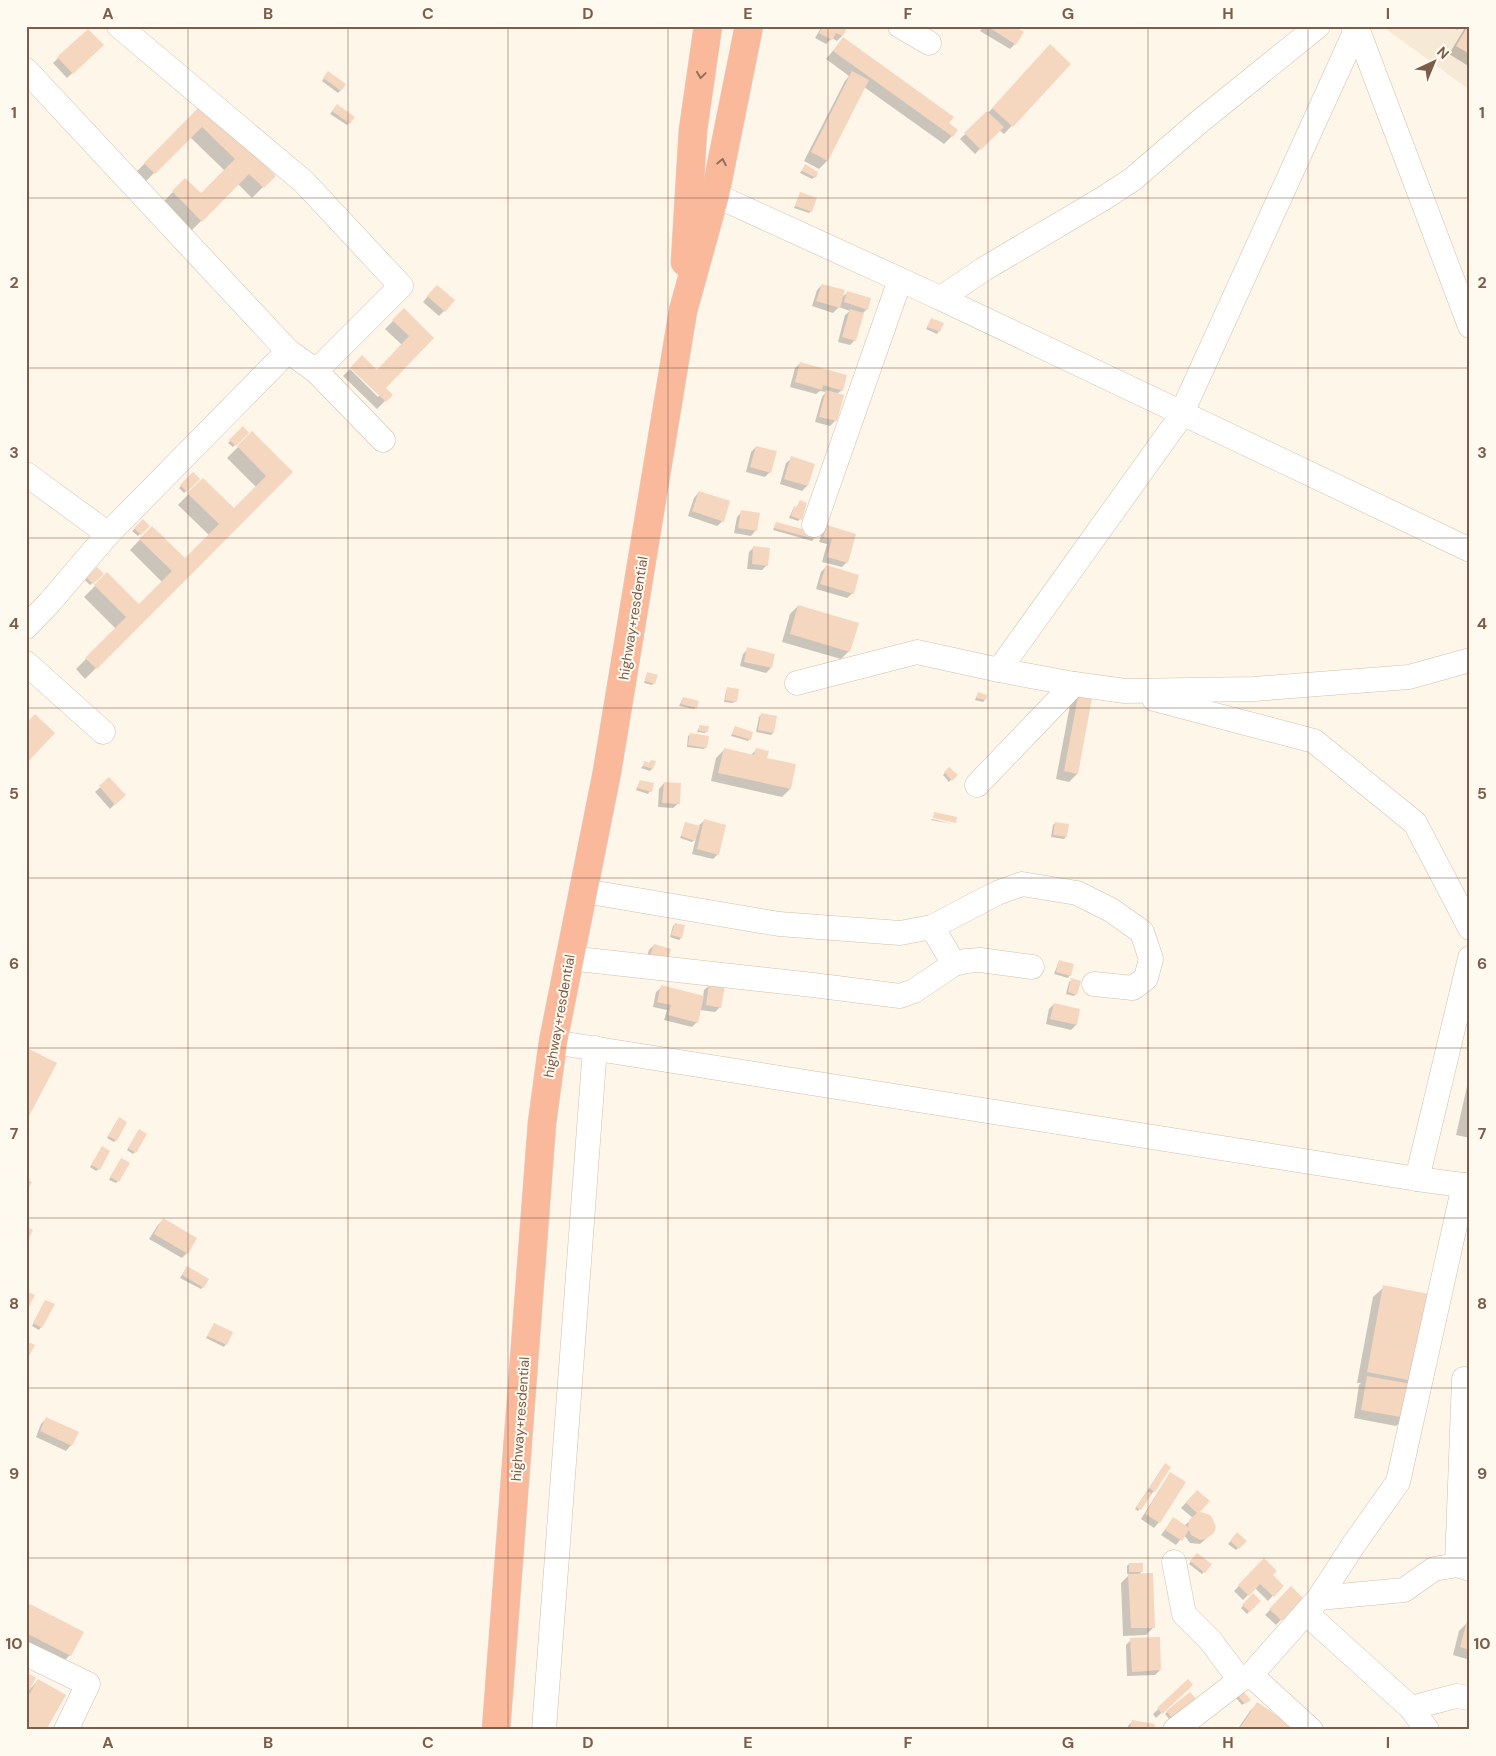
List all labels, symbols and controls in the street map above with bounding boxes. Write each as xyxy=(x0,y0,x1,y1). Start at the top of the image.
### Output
text: A xyxy=(102,3,114,24)
text: B xyxy=(263,3,273,24)
text: C xyxy=(422,3,434,24)
text: D xyxy=(582,3,594,24)
text: E xyxy=(743,3,753,24)
text: F xyxy=(904,3,913,24)
text: G xyxy=(1062,3,1074,24)
text: H xyxy=(1222,3,1234,24)
text: I xyxy=(1386,3,1390,24)
north arrow xyxy=(1408,38,1458,88)
text: N xyxy=(1433,43,1453,63)
one-way arrow xyxy=(696,71,707,79)
text: 1 xyxy=(11,102,17,123)
text: 1 xyxy=(1479,102,1485,123)
one-way arrow xyxy=(716,157,726,166)
text: 2 xyxy=(9,272,19,293)
text: 2 xyxy=(1477,272,1487,293)
text: 3 xyxy=(9,442,19,463)
text: 3 xyxy=(1477,442,1487,463)
street label: highway+resdential xyxy=(614,555,652,681)
text: 4 xyxy=(9,613,19,634)
text: 4 xyxy=(1477,613,1487,634)
text: 5 xyxy=(9,783,19,804)
text: 5 xyxy=(1477,783,1487,804)
text: 6 xyxy=(9,953,19,974)
street label: highway+resdential xyxy=(539,953,579,1079)
text: 6 xyxy=(1477,953,1487,974)
text: 7 xyxy=(10,1123,19,1144)
text: 7 xyxy=(1478,1123,1487,1144)
text: 8 xyxy=(9,1293,19,1314)
text: 8 xyxy=(1477,1293,1487,1314)
street label: highway+resdential xyxy=(507,1356,533,1482)
text: 9 xyxy=(9,1463,19,1484)
text: 9 xyxy=(1477,1463,1487,1484)
text: 10 xyxy=(5,1633,23,1654)
text: 10 xyxy=(1473,1633,1491,1654)
text: A xyxy=(102,1732,114,1753)
text: B xyxy=(263,1732,273,1753)
text: C xyxy=(422,1732,434,1753)
text: D xyxy=(582,1732,594,1753)
text: E xyxy=(743,1732,753,1753)
text: F xyxy=(904,1732,913,1753)
text: G xyxy=(1062,1732,1074,1753)
text: H xyxy=(1222,1732,1234,1753)
text: I xyxy=(1386,1732,1390,1753)

